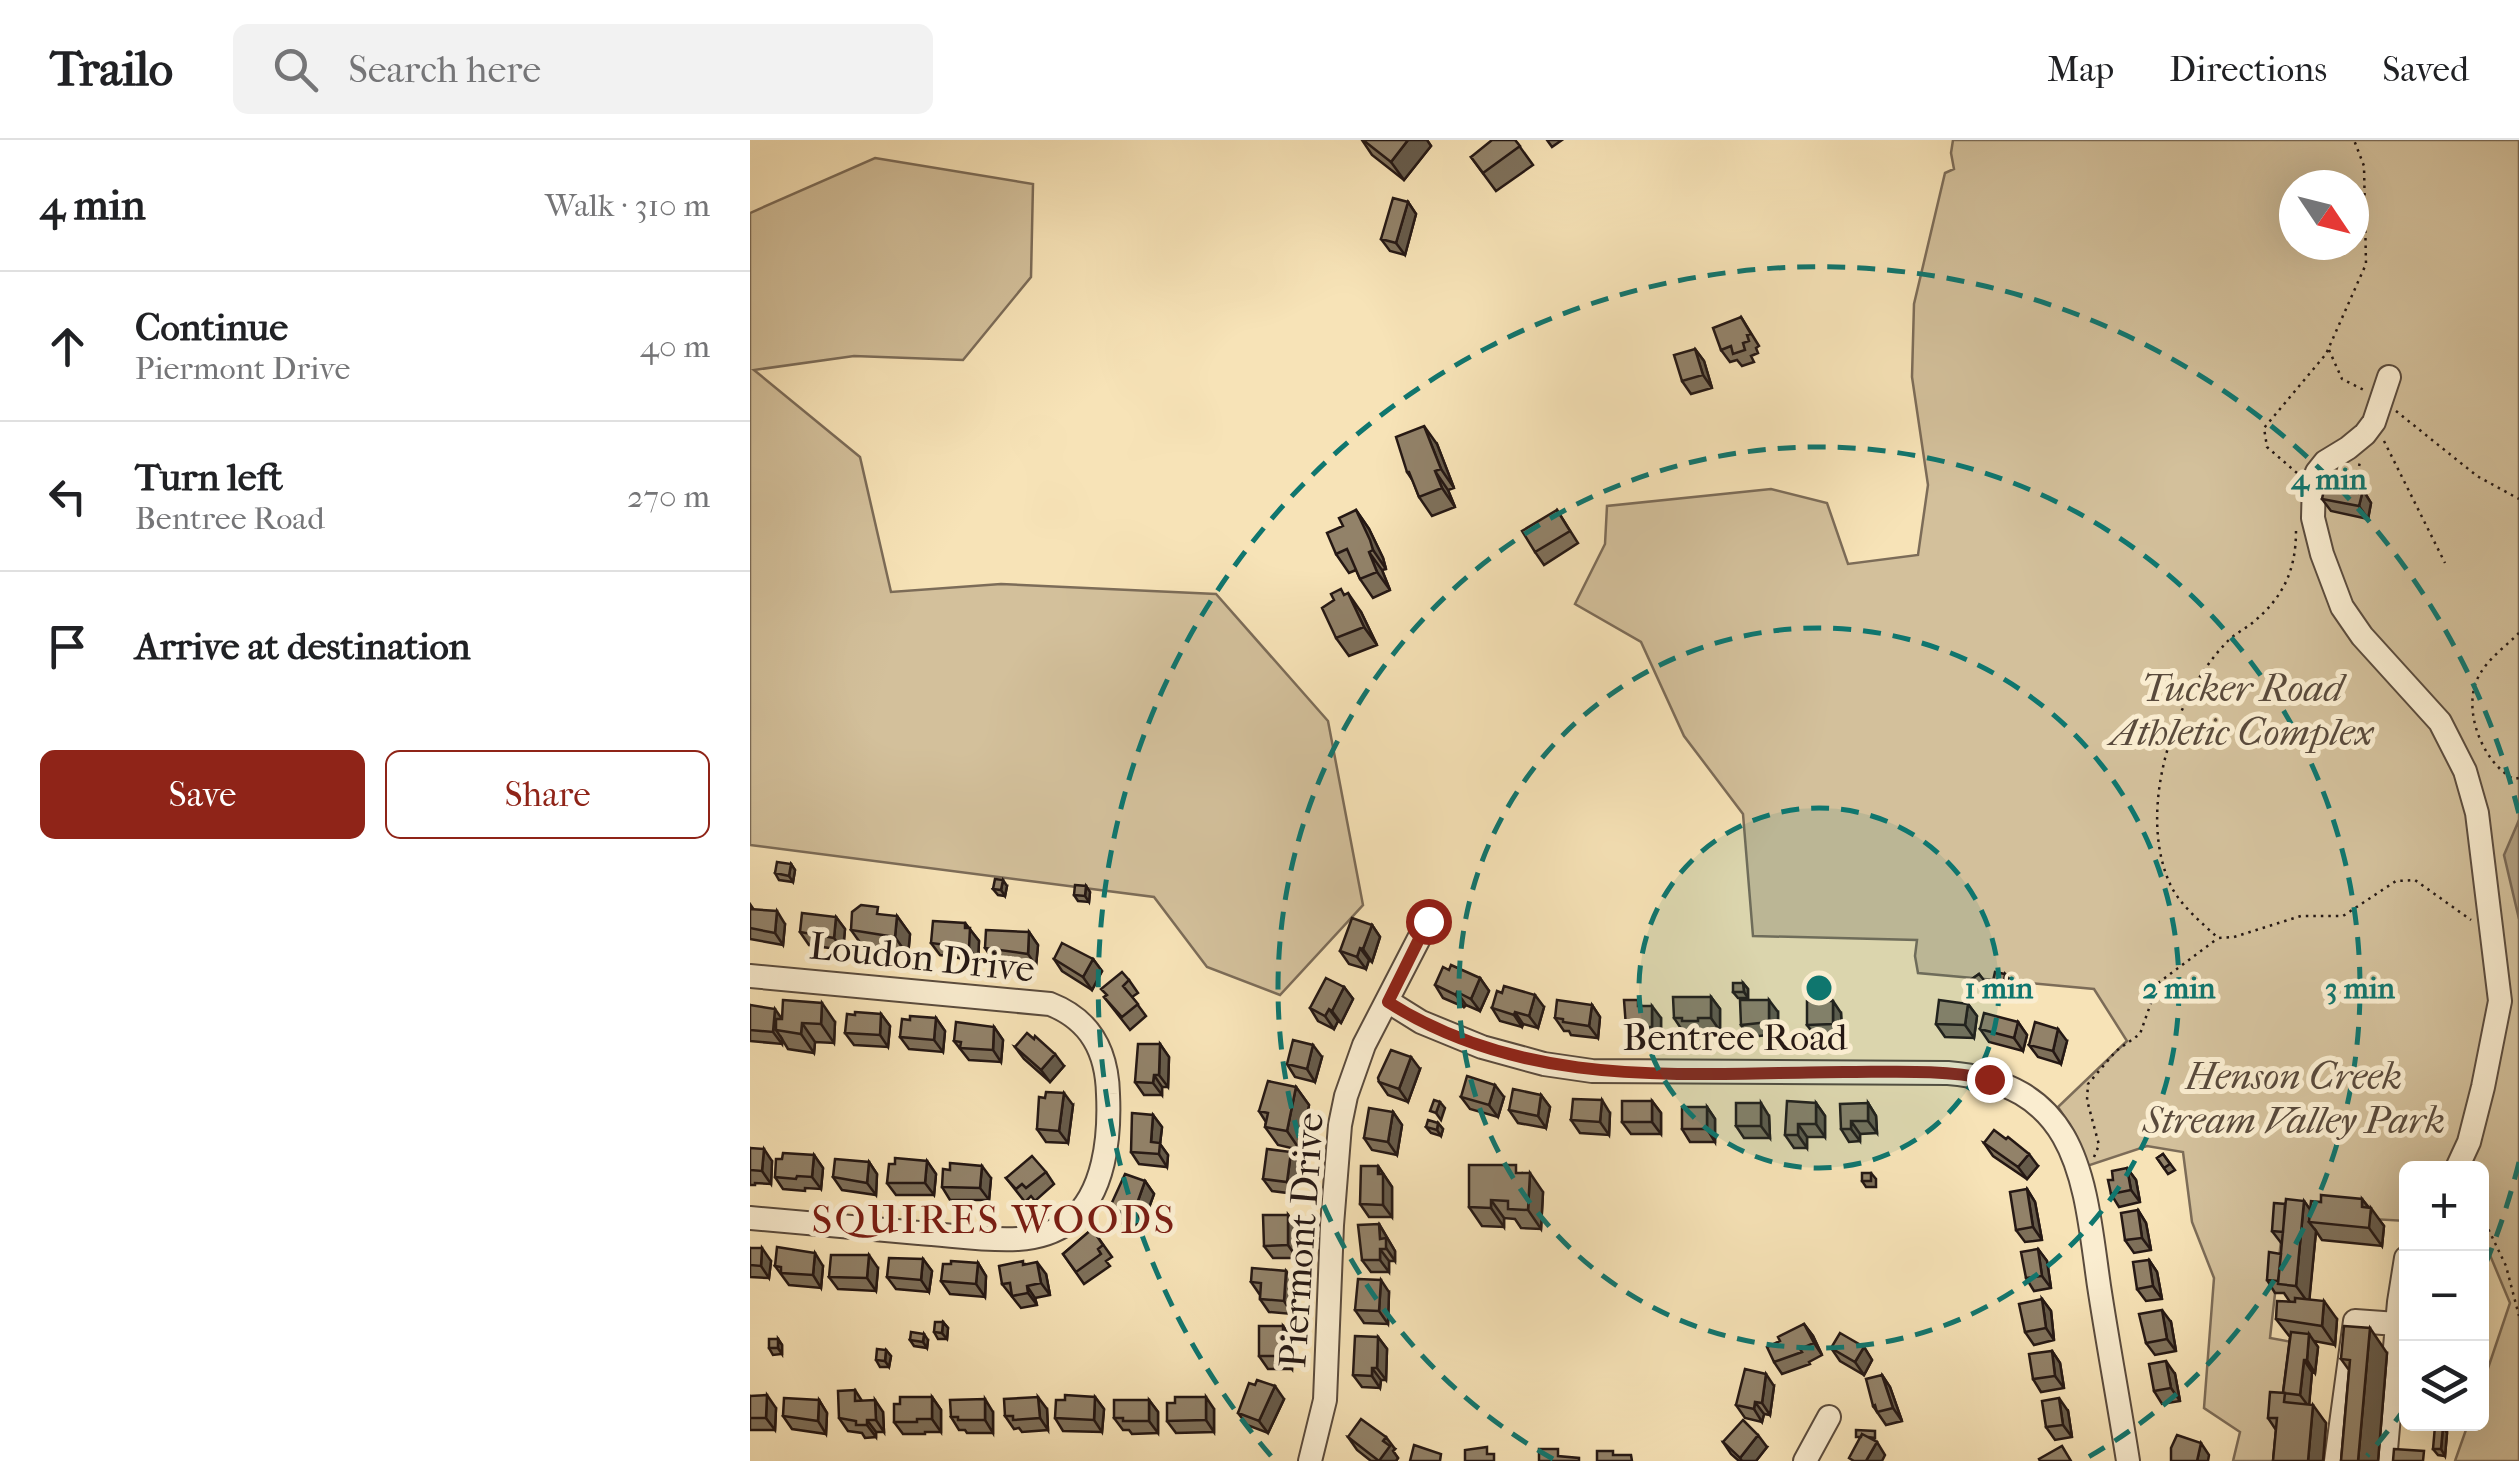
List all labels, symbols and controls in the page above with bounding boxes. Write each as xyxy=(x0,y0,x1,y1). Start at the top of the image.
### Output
search box xyxy=(233,24,933,114)
text: Trailo xyxy=(50,41,173,97)
icon: search xyxy=(268,42,323,97)
text: Search here xyxy=(348,47,541,92)
text: Map xyxy=(2047,49,2114,90)
text: Directions xyxy=(2169,49,2327,90)
text: Saved xyxy=(2382,49,2469,90)
north arrow xyxy=(2279,170,2369,260)
text: 4 min xyxy=(40,181,146,230)
text: Walk · 310 m xyxy=(545,187,710,224)
text: Continue xyxy=(135,305,288,350)
icon: ahead xyxy=(40,319,95,374)
text: 40 m xyxy=(640,328,710,365)
text: Piermont Drive xyxy=(135,350,350,387)
text: Turn left xyxy=(135,455,283,500)
text: 4 min xyxy=(2290,462,2367,498)
icon: left xyxy=(40,469,95,524)
text: 270 m xyxy=(627,478,710,515)
text: Bentree Road xyxy=(135,500,325,537)
icon: arrive xyxy=(40,619,95,674)
text: Arrive at destination xyxy=(135,624,471,669)
park label: Tucker Road Athletic Complex xyxy=(2107,666,2374,755)
button: Save xyxy=(40,750,365,839)
button: Share xyxy=(385,750,710,839)
route start xyxy=(1406,899,1452,945)
street label: Loudon Drive xyxy=(807,923,1037,992)
centre of rings xyxy=(1801,970,1837,1006)
text: 1 min xyxy=(1965,971,2034,1006)
text: 2 min xyxy=(2142,971,2216,1006)
text: 3 min xyxy=(2325,971,2396,1006)
street label: Bentree Road xyxy=(1622,1015,1848,1060)
park label: Henson Creek Stream Valley Park xyxy=(2142,1054,2445,1143)
route end xyxy=(1967,1057,2013,1103)
street label: Piermont Drive xyxy=(1270,1111,1333,1369)
map controls xyxy=(2399,1161,2489,1431)
button: + xyxy=(2399,1161,2489,1251)
district label: SQUIRES WOODS xyxy=(811,1197,1177,1243)
button: − xyxy=(2399,1251,2489,1341)
button: layers xyxy=(2399,1341,2489,1431)

